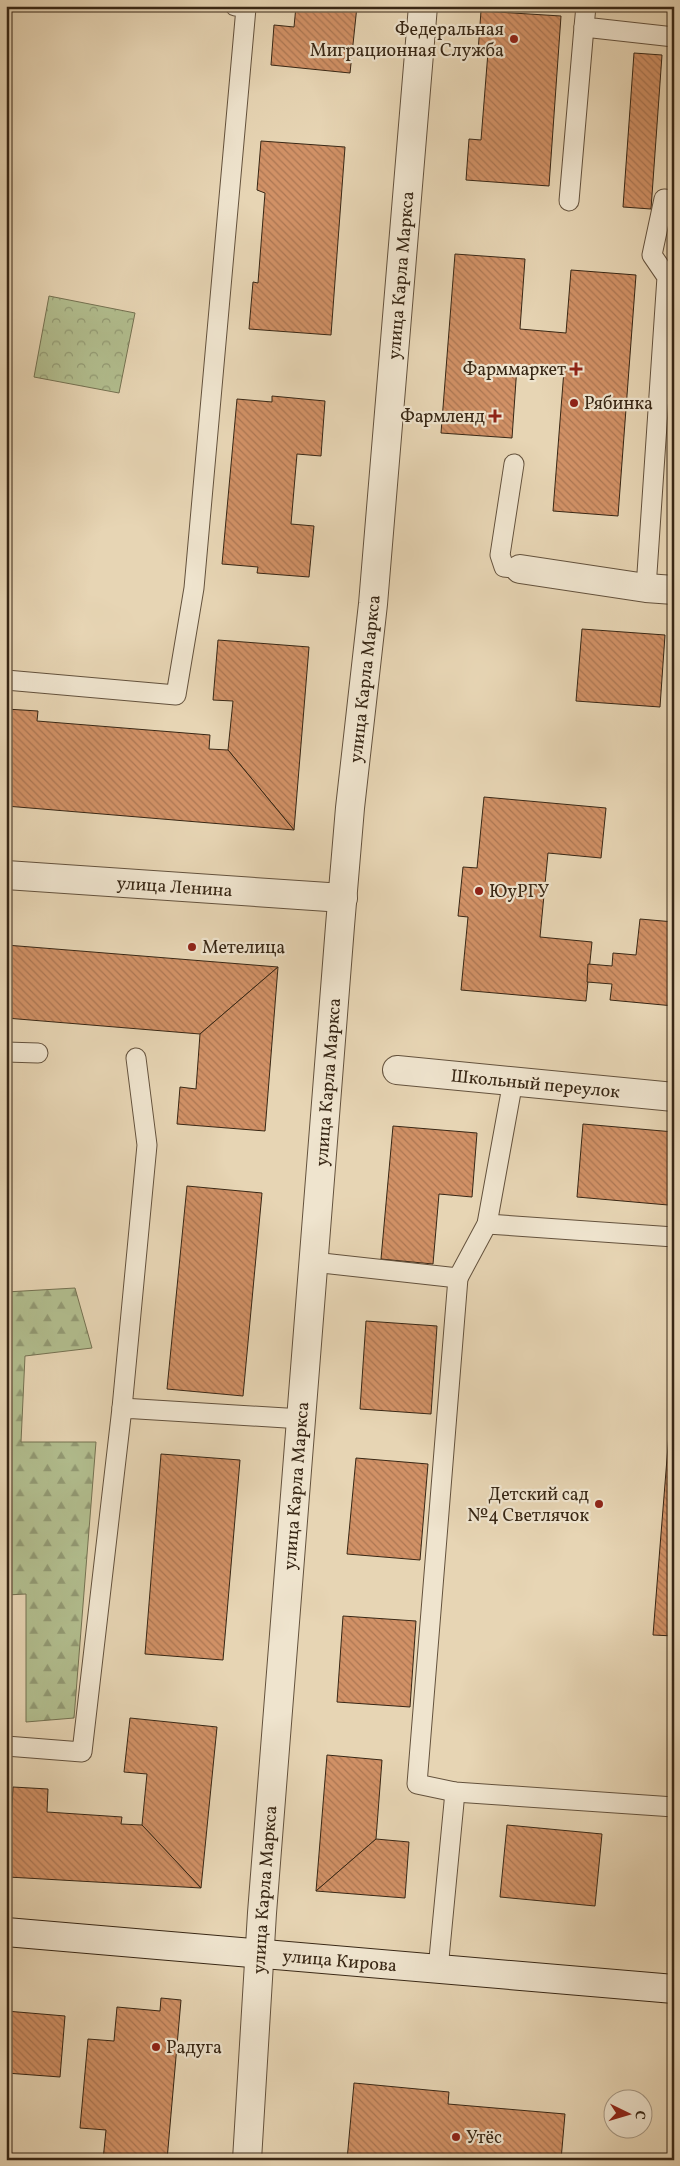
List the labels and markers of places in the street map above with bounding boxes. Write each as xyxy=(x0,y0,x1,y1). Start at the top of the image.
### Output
place label: Федеральная Миграционная Служба xyxy=(310,18,504,64)
marker: Федеральная Миграционная Служба xyxy=(508,33,520,45)
place label: Фарммаркет xyxy=(463,358,566,383)
marker: Фарммаркет xyxy=(570,363,582,375)
place label: Рябинка xyxy=(584,392,653,417)
marker: Рябинка xyxy=(568,397,580,409)
place label: Фармленд xyxy=(400,405,485,430)
marker: Фармленд xyxy=(489,410,501,422)
place label: ЮуРГУ xyxy=(489,880,550,905)
marker: ЮуРГУ xyxy=(473,885,485,897)
place label: Метелица xyxy=(202,936,285,961)
marker: Метелица xyxy=(186,941,198,953)
place label: Детский сад №4 Светлячок xyxy=(467,1483,589,1529)
marker: Детский сад №4 Светлячок xyxy=(593,1498,605,1510)
place label: Радуга xyxy=(166,2036,222,2061)
marker: Радуга xyxy=(150,2041,162,2053)
place label: Утёс xyxy=(466,2126,502,2151)
marker: Утёс xyxy=(450,2131,462,2143)

